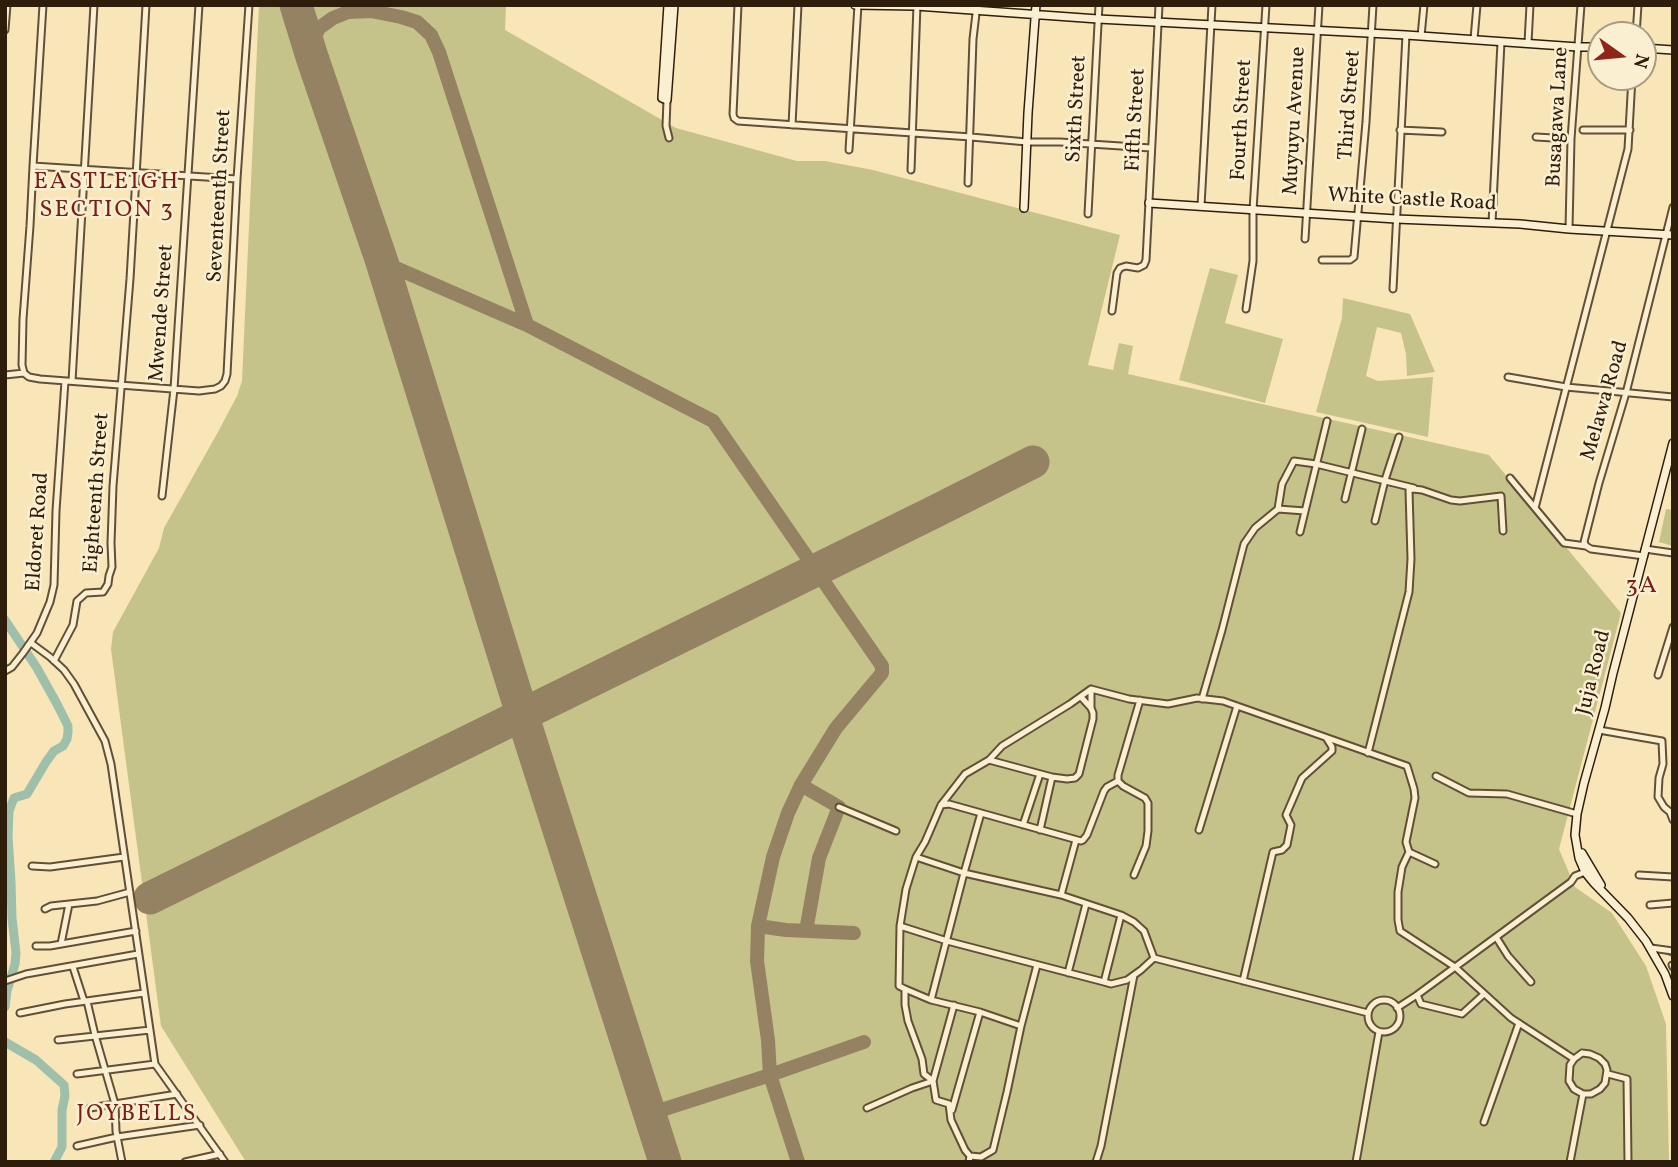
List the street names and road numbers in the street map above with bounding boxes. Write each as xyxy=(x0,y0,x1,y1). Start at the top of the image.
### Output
street label: Muyuyu Avenue xyxy=(1280,46,1312,196)
street label: Busagawa Lane xyxy=(1543,46,1575,188)
street label: Third Street xyxy=(1335,49,1367,161)
street label: Sixth Street xyxy=(1063,54,1093,164)
street label: Fourth Street xyxy=(1227,59,1259,181)
street label: Fifth Street xyxy=(1122,68,1152,172)
street label: Seventeenth Street xyxy=(204,109,238,283)
street label: White Castle Road xyxy=(1327,184,1497,218)
street label: Mwende Street xyxy=(146,243,180,383)
street label: Melawa Road xyxy=(1577,338,1635,464)
street label: Eighteenth Street xyxy=(80,412,116,574)
street label: Eldoret Road xyxy=(22,471,56,593)
street label: Juja Road xyxy=(1572,628,1618,718)

